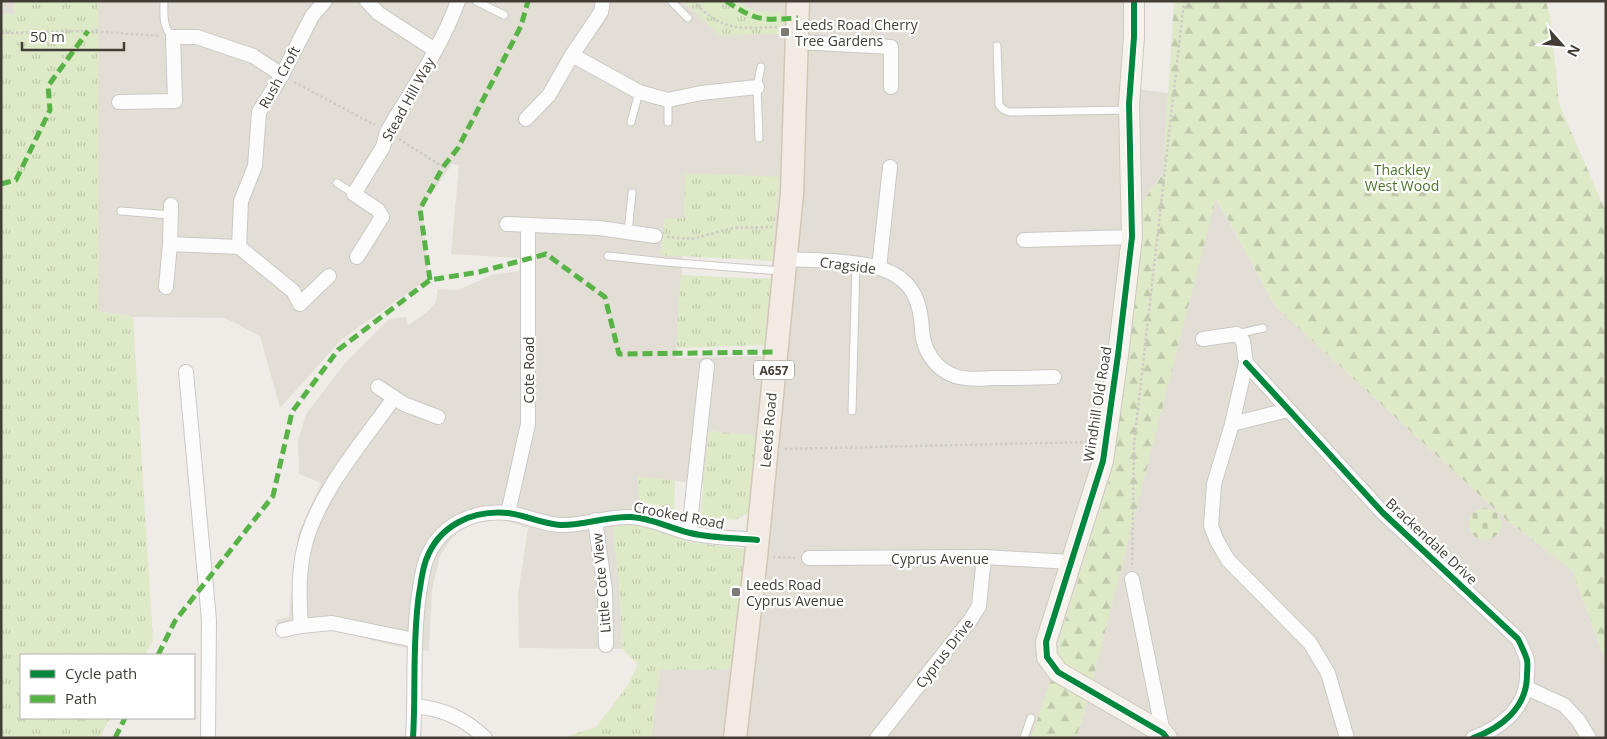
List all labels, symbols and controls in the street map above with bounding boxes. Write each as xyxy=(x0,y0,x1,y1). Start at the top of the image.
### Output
place label: Leeds Road Cherry Tree Gardens xyxy=(795,15,919,50)
scale bar xyxy=(22,20,125,52)
north arrow xyxy=(1537,20,1587,70)
text: 50 m xyxy=(30,26,65,46)
marker: Leeds Road Cherry Tree Gardens xyxy=(779,26,791,38)
street label: Rush Croft xyxy=(254,42,304,112)
text: N xyxy=(1563,42,1585,61)
street label: Stead Hill Way xyxy=(377,53,439,144)
park label: Thackley West Wood xyxy=(1365,160,1439,195)
street label: Cragside xyxy=(819,252,877,278)
street label: Cote Road xyxy=(519,336,538,404)
street label: Windhill Old Road xyxy=(1079,345,1115,463)
road number: A657 xyxy=(754,360,794,380)
street label: Leeds Road xyxy=(755,392,781,468)
street label: Brackendale Drive xyxy=(1382,494,1482,589)
street label: Crooked Road xyxy=(632,497,726,533)
street label: Little Cote View xyxy=(587,532,615,634)
street label: Cyprus Avenue xyxy=(891,549,989,568)
place label: Leeds Road Cyprus Avenue xyxy=(746,575,844,610)
marker: Leeds Road Cyprus Avenue xyxy=(730,586,742,598)
street label: Cyprus Drive xyxy=(911,614,977,692)
legend xyxy=(20,654,195,719)
text: Cycle path xyxy=(65,663,137,683)
text: Path xyxy=(65,688,97,708)

